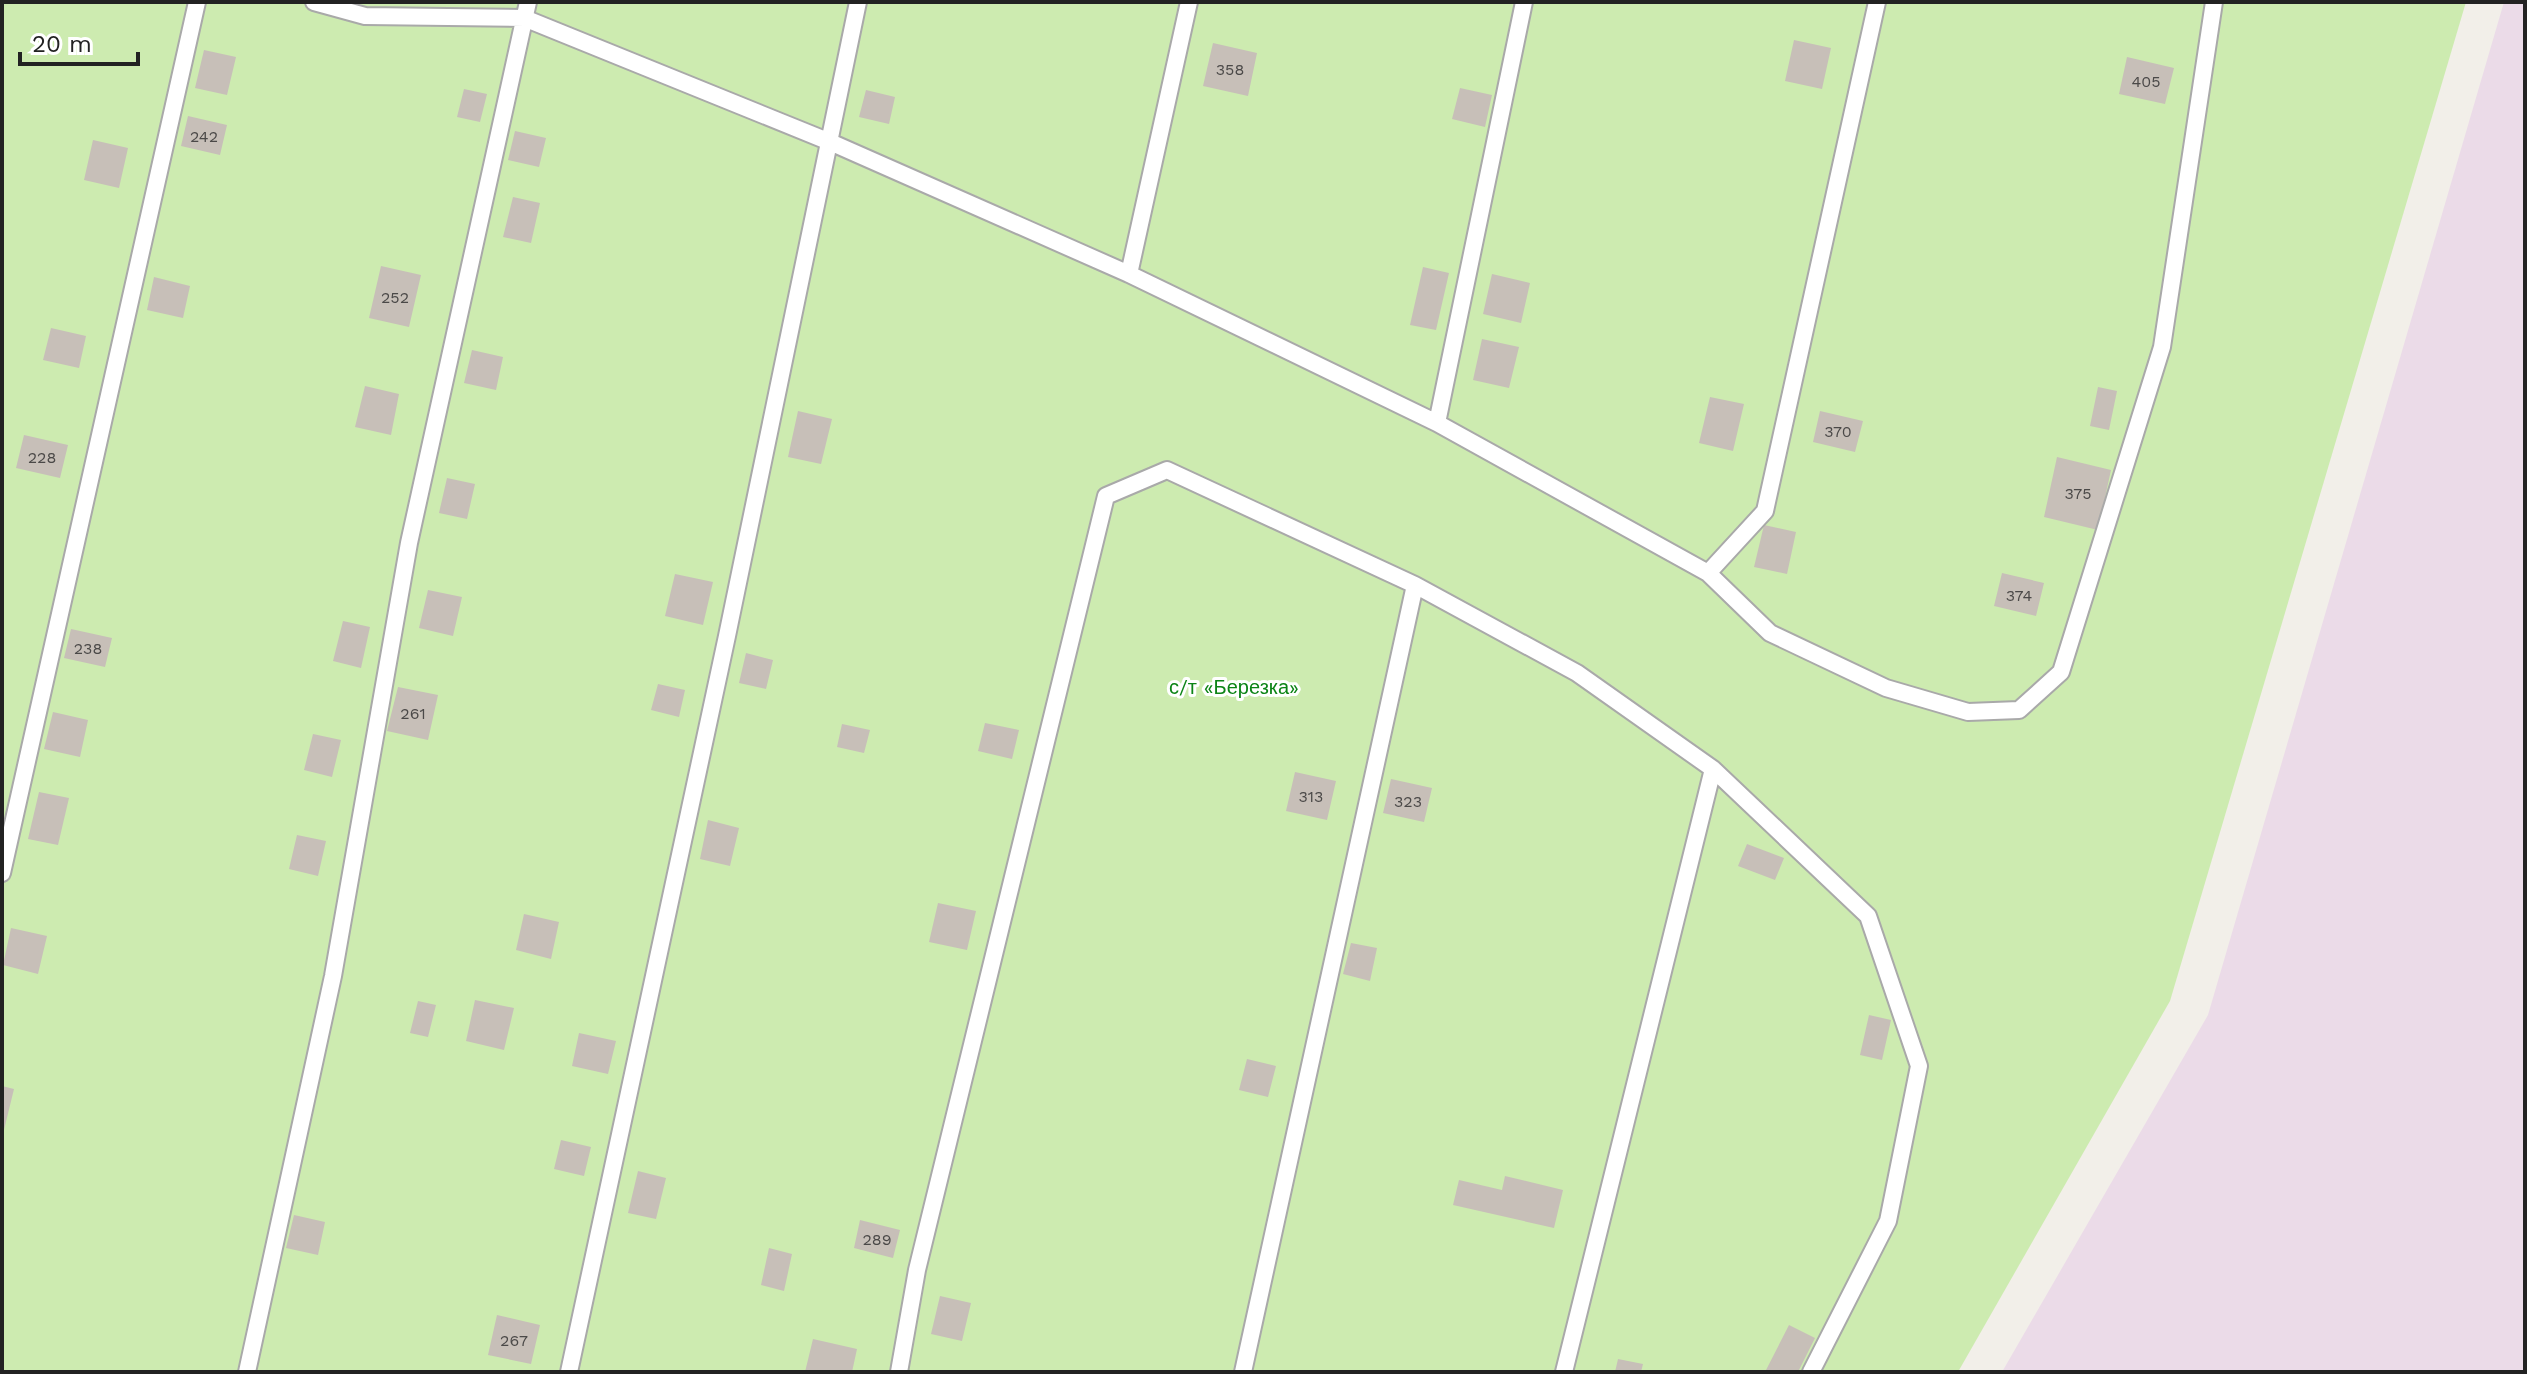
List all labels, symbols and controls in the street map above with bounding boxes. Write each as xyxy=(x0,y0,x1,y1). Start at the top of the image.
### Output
scale bar xyxy=(20,16,138,66)
text: 20 m xyxy=(32,30,92,58)
house number: 358 xyxy=(1216,60,1244,79)
house number: 405 xyxy=(2131,72,2161,91)
house number: 242 xyxy=(190,127,218,146)
house number: 252 xyxy=(381,288,409,307)
house number: 370 xyxy=(1824,422,1852,441)
house number: 228 xyxy=(28,448,56,467)
house number: 375 xyxy=(2065,484,2091,503)
house number: 374 xyxy=(2006,586,2032,605)
house number: 238 xyxy=(74,639,102,658)
park label: с/т «Березка» xyxy=(1169,675,1299,699)
house number: 261 xyxy=(400,704,426,723)
house number: 313 xyxy=(1299,787,1323,806)
house number: 323 xyxy=(1394,792,1422,811)
house number: 289 xyxy=(862,1230,892,1249)
house number: 267 xyxy=(500,1331,528,1350)

